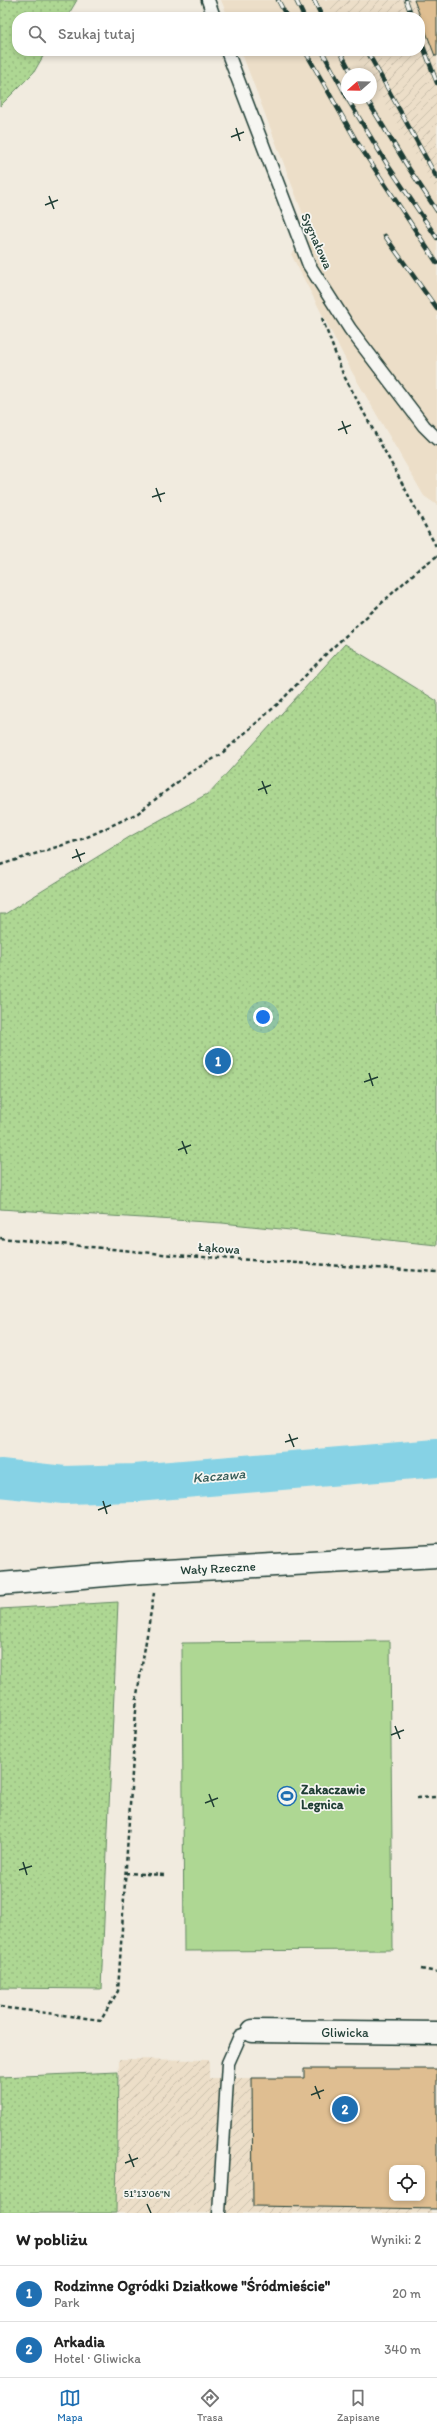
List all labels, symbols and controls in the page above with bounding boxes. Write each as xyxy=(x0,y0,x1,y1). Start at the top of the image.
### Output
search box xyxy=(12,12,425,56)
icon: search xyxy=(26,23,48,45)
text: Szukaj tutaj xyxy=(58,25,135,43)
north arrow xyxy=(341,68,377,104)
street label: Sygnałowa xyxy=(298,211,336,272)
your location xyxy=(253,1007,273,1027)
pin: 1 xyxy=(205,1046,231,1076)
street label: Łąkowa xyxy=(198,1239,241,1257)
water label: Kaczawa xyxy=(192,1465,247,1487)
street label: Wały Rzeczne xyxy=(180,1559,256,1577)
place label: Zakaczawie Legnica xyxy=(301,1782,365,1813)
sports icon: Zakaczawie Legnica xyxy=(276,1785,298,1807)
street label: Gliwicka xyxy=(321,2025,369,2040)
pin: 2 xyxy=(332,2094,358,2124)
map controls xyxy=(389,2165,425,2201)
button: locate xyxy=(389,2165,425,2201)
text: 51°13'06"N xyxy=(124,2187,171,2200)
text: W pobliżu xyxy=(16,2229,87,2249)
text: Wyniki: 2 xyxy=(371,2232,421,2247)
text: Rodzinne Ogródki Działkowe "Śródmieście" xyxy=(54,2277,330,2295)
text: 1 xyxy=(26,2286,32,2301)
text: 20 m xyxy=(392,2286,421,2301)
text: Park xyxy=(54,2295,80,2310)
text: Arkadia xyxy=(54,2333,105,2351)
text: 2 xyxy=(26,2342,32,2357)
text: 340 m xyxy=(384,2342,421,2357)
text: Hotel · Gliwicka xyxy=(54,2351,141,2366)
tab: Mapa xyxy=(57,2387,83,2424)
tab: Trasa xyxy=(197,2387,223,2424)
tab: Zapisane xyxy=(337,2387,380,2424)

